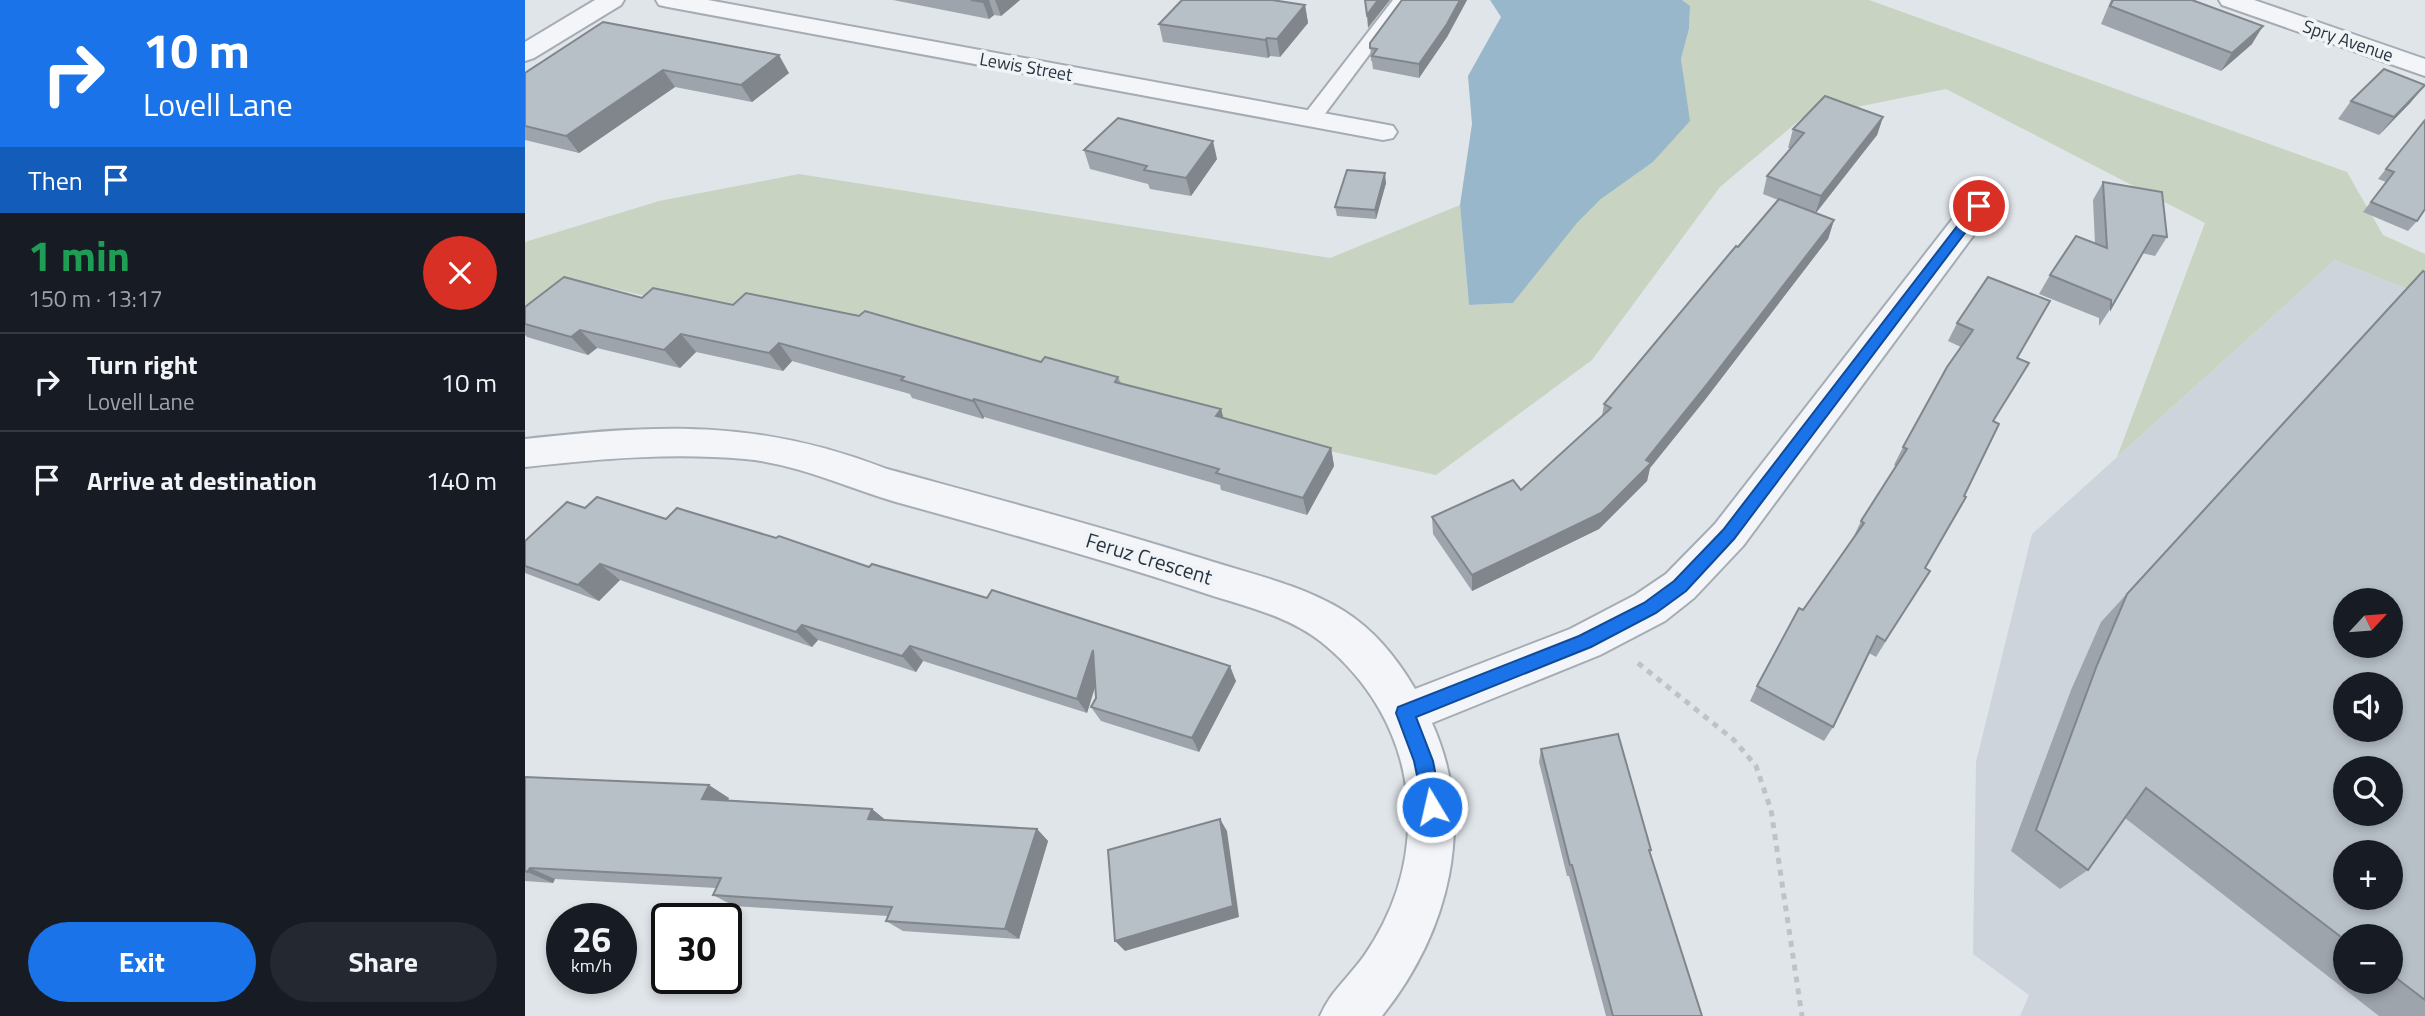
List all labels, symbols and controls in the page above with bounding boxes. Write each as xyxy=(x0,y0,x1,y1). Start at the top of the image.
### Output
text: 10 m xyxy=(143,12,250,87)
street label: Spry Avenue xyxy=(2299,12,2397,69)
icon: right xyxy=(28,28,119,119)
street label: Lewis Street xyxy=(977,45,1075,88)
text: Lovell Lane xyxy=(143,80,293,128)
text: Then xyxy=(28,161,83,200)
icon: arrive xyxy=(97,161,135,199)
pin xyxy=(1949,176,2009,236)
icon: arrive xyxy=(1960,187,1998,225)
text: 1 min xyxy=(28,223,130,287)
button: close xyxy=(423,236,497,310)
text: 150 m · 13:17 xyxy=(28,281,163,316)
text: Turn right xyxy=(87,345,198,384)
icon: right xyxy=(28,363,66,401)
text: 10 m xyxy=(440,363,497,402)
text: Lovell Lane xyxy=(87,384,195,419)
icon: arrive xyxy=(28,461,66,499)
text: Arrive at destination xyxy=(87,461,317,500)
text: 140 m xyxy=(426,461,497,500)
street label: Feruz Crescent xyxy=(1082,524,1217,593)
north arrow xyxy=(2333,588,2403,658)
map controls xyxy=(2333,588,2403,994)
button: sound xyxy=(2333,672,2403,742)
button: search xyxy=(2333,756,2403,826)
position arrow xyxy=(1395,770,1469,844)
button: + xyxy=(2333,840,2403,910)
speed limit sign: 30 xyxy=(651,903,742,994)
text: 26 xyxy=(572,912,611,966)
button: Exit xyxy=(28,922,256,1002)
button: Share xyxy=(270,922,497,1002)
button: − xyxy=(2333,924,2403,994)
text: km/h xyxy=(571,952,612,979)

